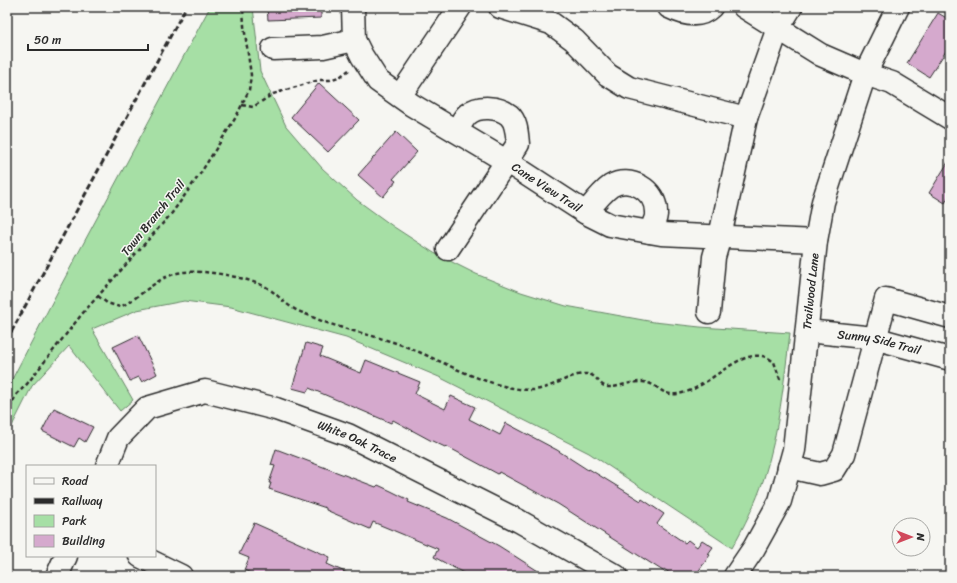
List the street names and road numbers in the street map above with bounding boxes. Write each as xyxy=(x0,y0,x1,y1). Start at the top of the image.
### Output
street label: Cane View Trail xyxy=(507,156,587,219)
street label: Town Branch Trail xyxy=(115,174,191,261)
street label: Trailwood Lane xyxy=(796,252,826,331)
street label: Sunny Side Trail xyxy=(836,323,924,362)
street label: White Oak Trace xyxy=(314,414,401,469)

